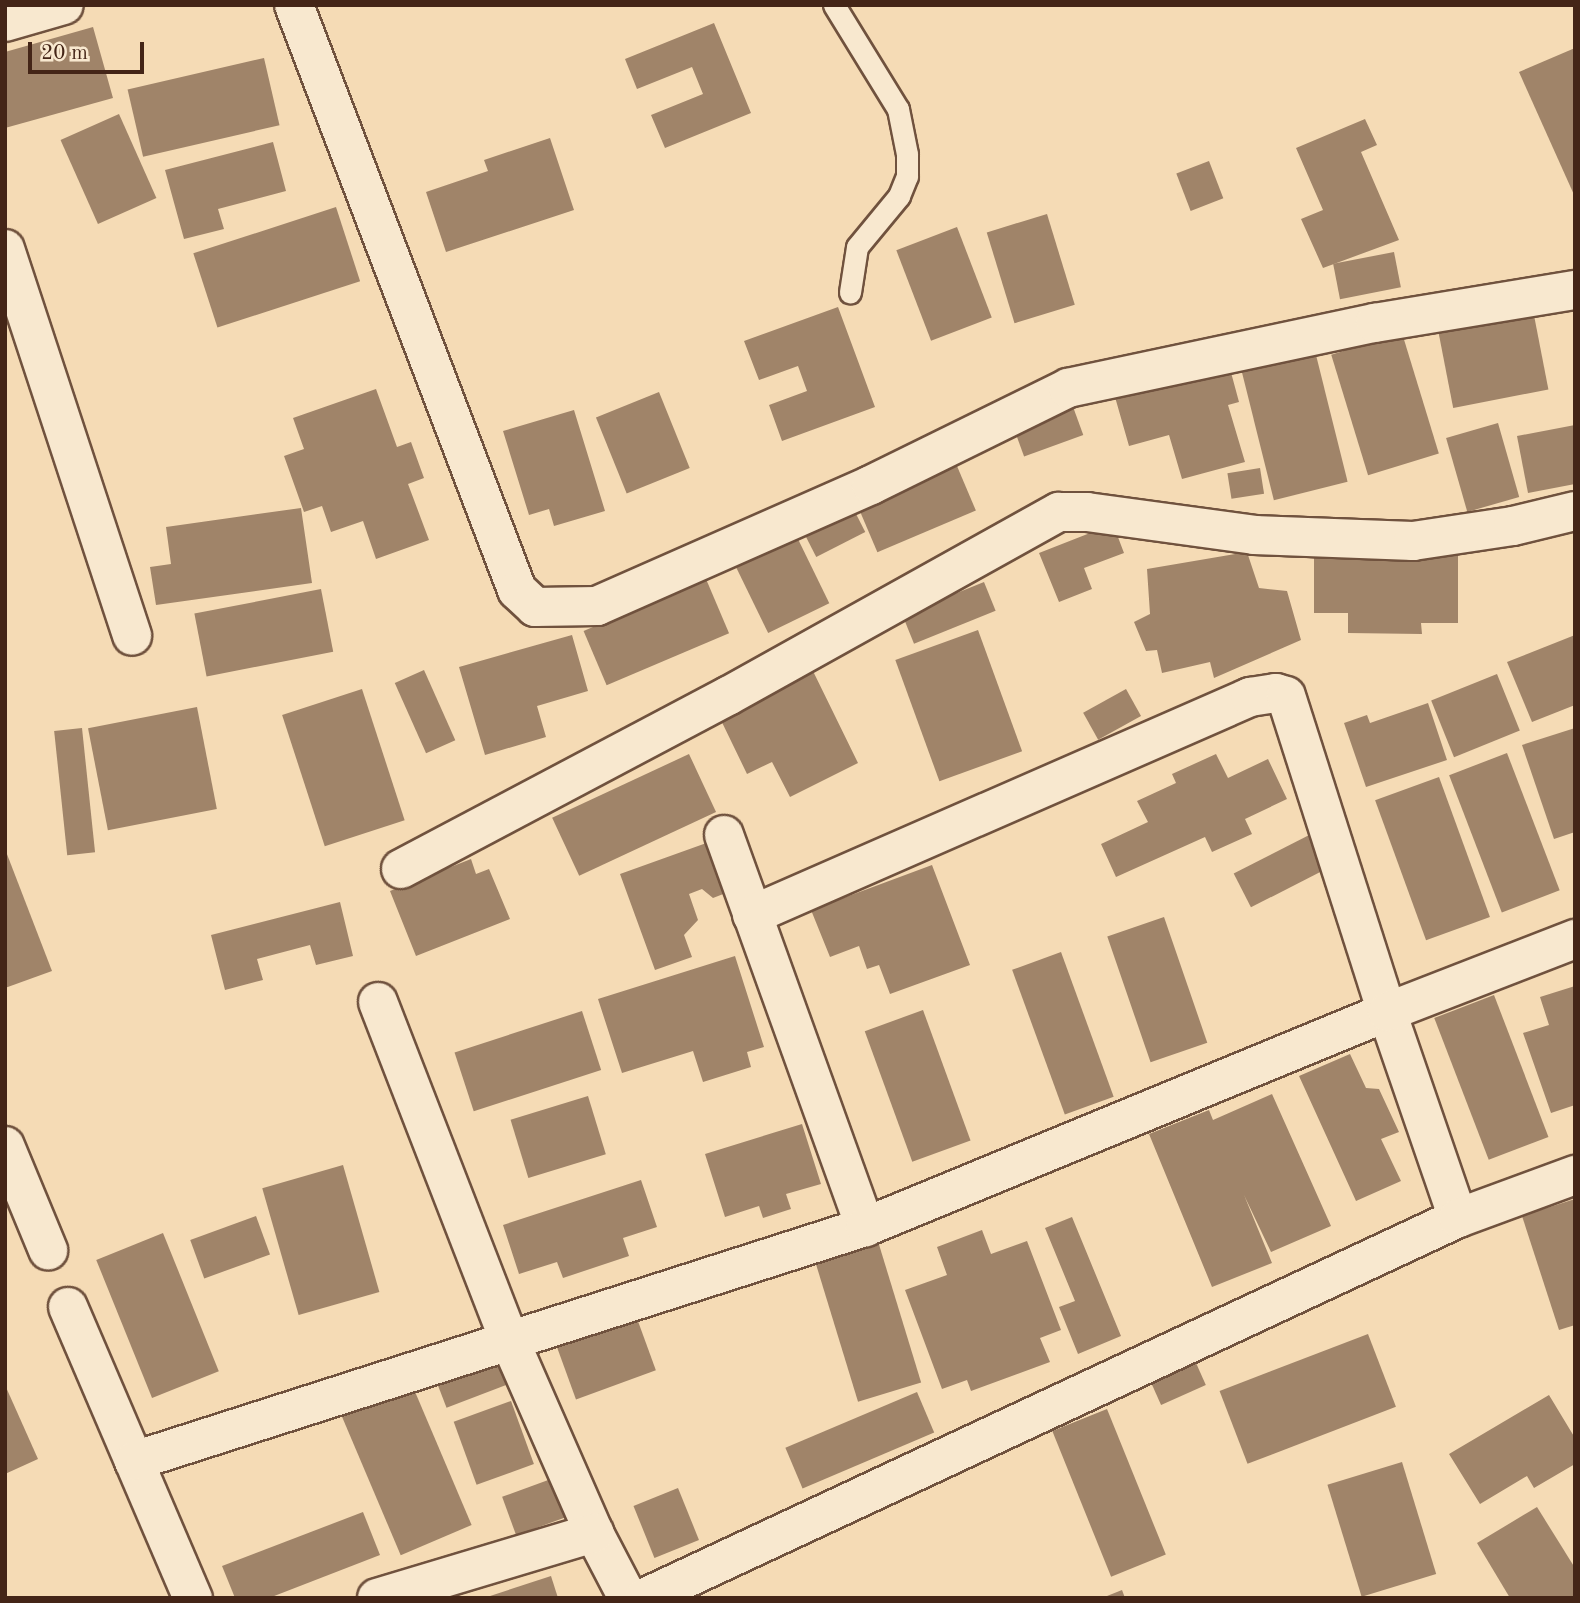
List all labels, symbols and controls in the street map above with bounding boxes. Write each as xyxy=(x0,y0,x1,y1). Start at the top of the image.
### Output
scale bar xyxy=(32,28,147,72)
text: 20 m xyxy=(41,43,88,64)

